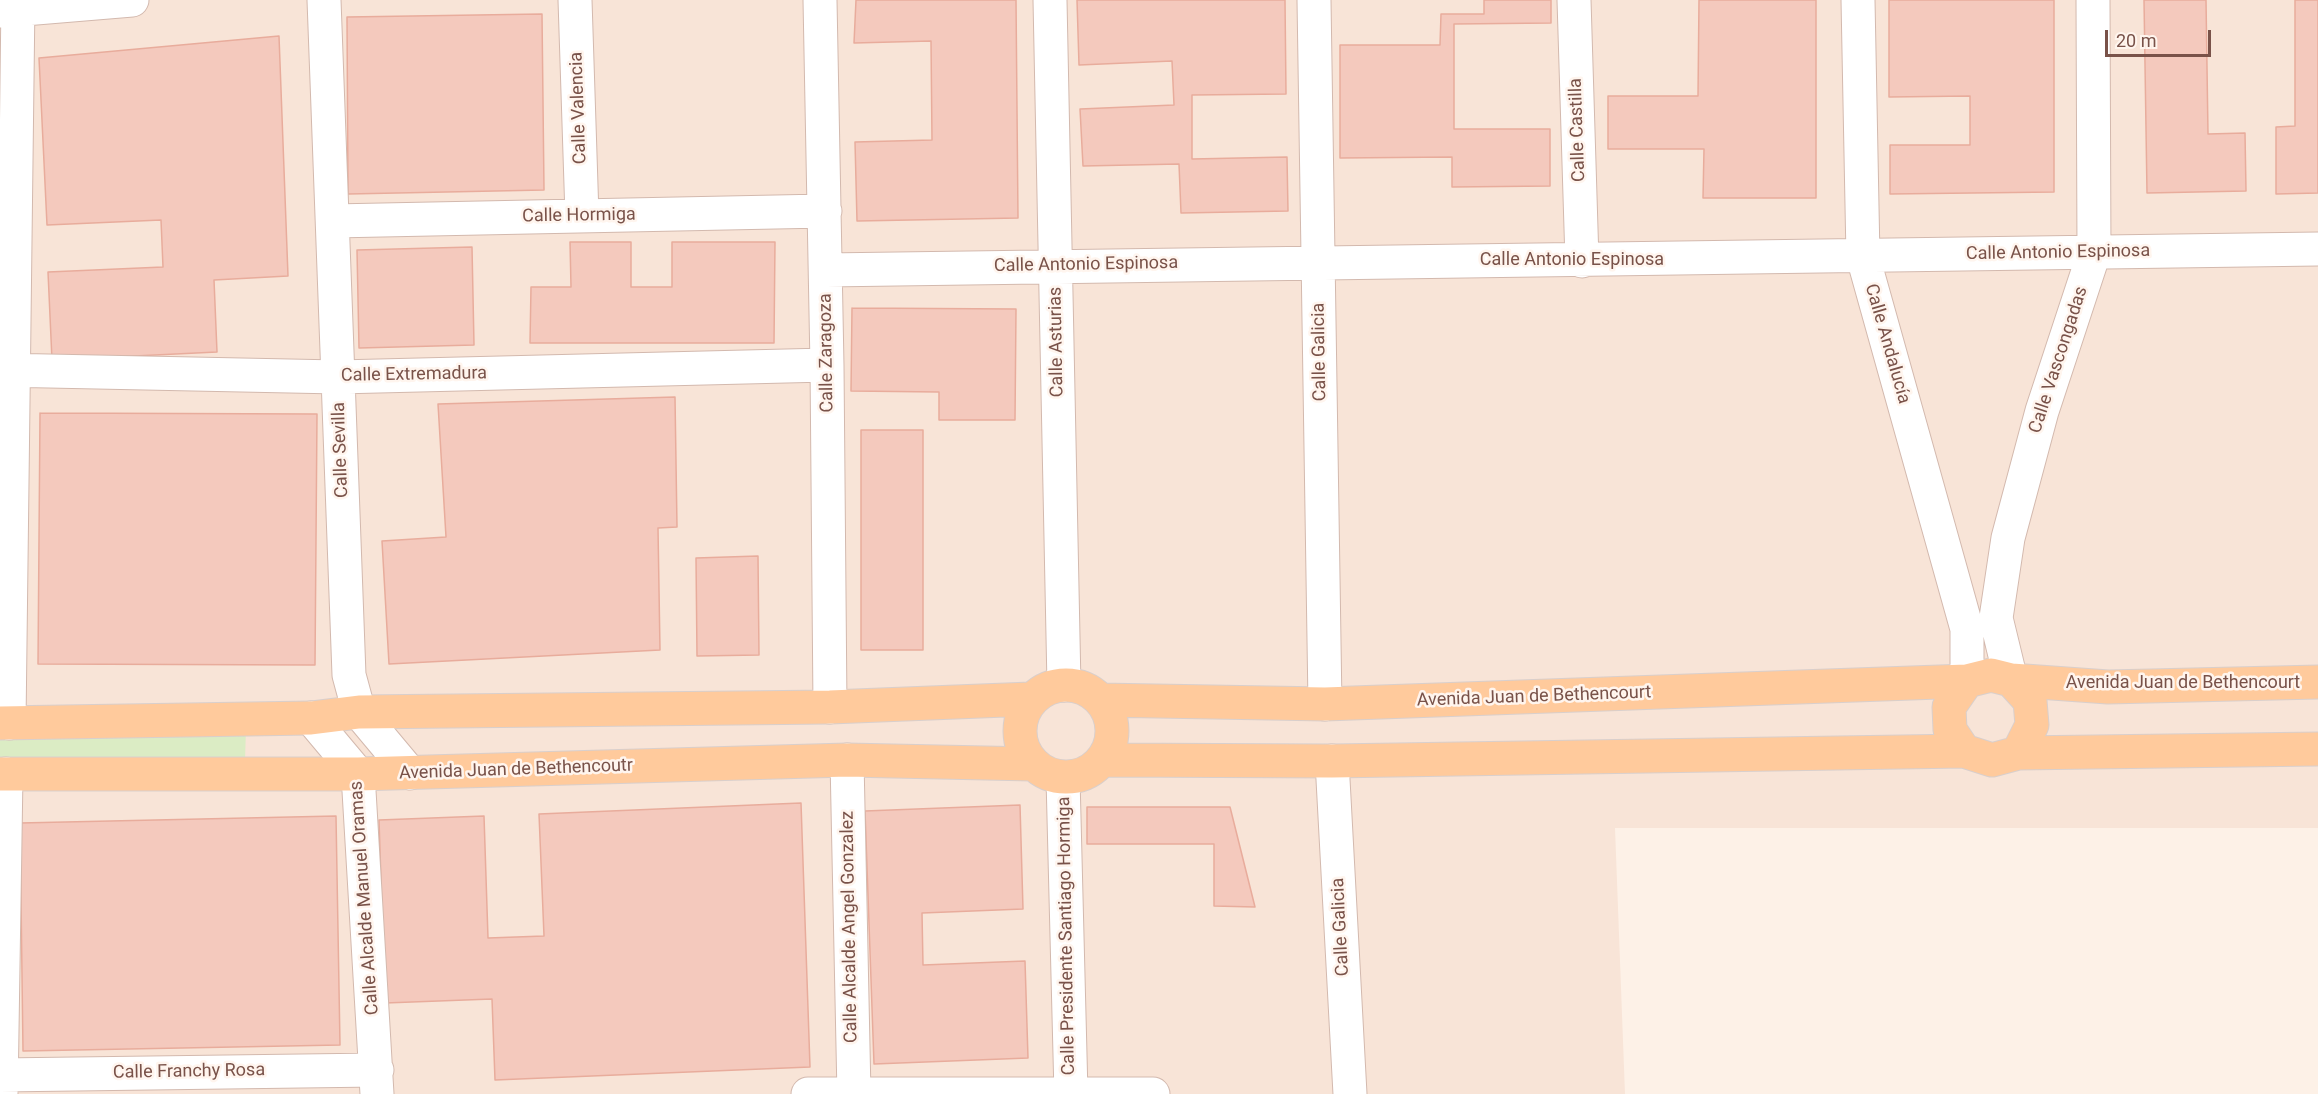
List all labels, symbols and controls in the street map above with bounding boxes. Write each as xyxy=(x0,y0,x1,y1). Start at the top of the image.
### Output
scale bar xyxy=(2108,18,2214,56)
text: 20 m xyxy=(2116,30,2156,51)
street label: Calle Valencia xyxy=(566,51,592,165)
street label: Calle Castilla xyxy=(1565,78,1591,182)
street label: Calle Hormiga xyxy=(522,204,636,228)
street label: Calle Antonio Espinosa xyxy=(1966,241,2150,265)
street label: Calle Antonio Espinosa xyxy=(1480,249,1664,271)
street label: Calle Antonio Espinosa xyxy=(994,253,1178,277)
street label: Calle Andalucía xyxy=(1860,281,1914,407)
street label: Calle Vascongadas xyxy=(2025,284,2093,436)
street label: Calle Asturias xyxy=(1045,286,1069,398)
street label: Calle Zaragoza xyxy=(815,293,839,413)
street label: Calle Galicia xyxy=(1308,302,1332,402)
street label: Calle Extremadura xyxy=(341,363,487,387)
street label: Calle Sevilla xyxy=(329,402,353,498)
street label: Avenida Juan de Bethencourt xyxy=(2066,672,2300,694)
street label: Avenida Juan de Bethencourt xyxy=(1416,682,1652,712)
street label: Avenida Juan de Bethencoutr xyxy=(399,755,633,785)
street label: Calle Alcalde Manuel Oramas xyxy=(346,780,384,1016)
street label: Calle Presidente Santiago Hormiga xyxy=(1054,796,1080,1076)
street label: Calle Alcalde Angel Gonzalez xyxy=(837,811,863,1043)
street label: Calle Galicia xyxy=(1328,877,1354,977)
street label: Calle Franchy Rosa xyxy=(113,1060,265,1084)

